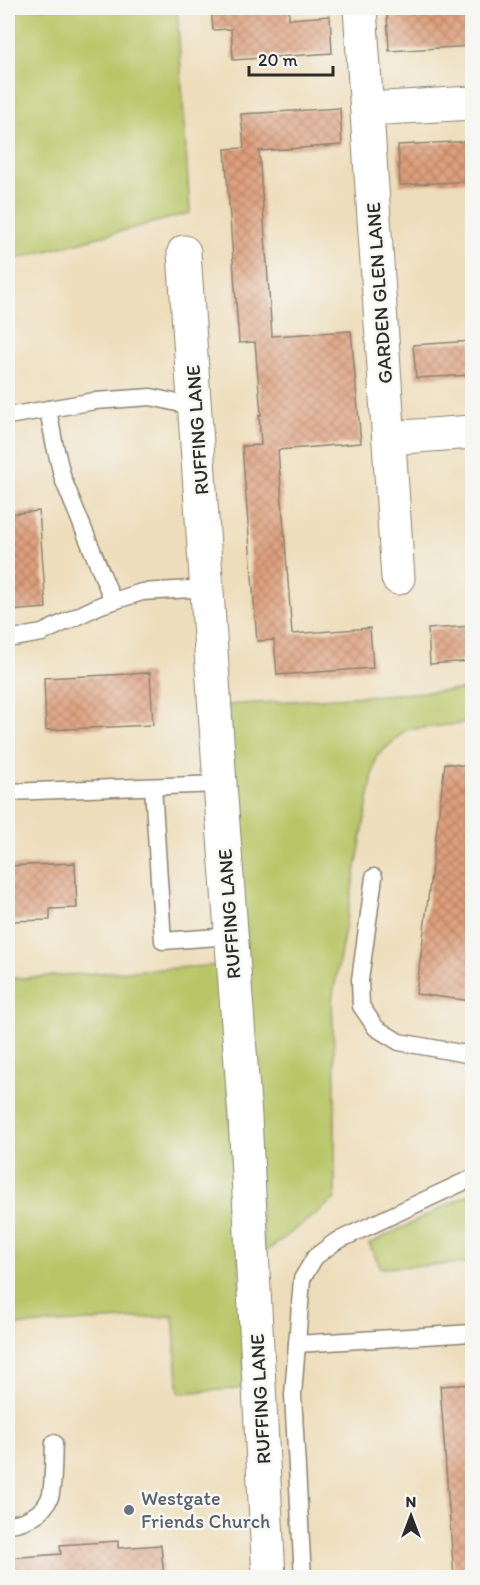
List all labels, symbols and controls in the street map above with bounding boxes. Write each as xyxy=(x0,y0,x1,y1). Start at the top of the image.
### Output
scale bar xyxy=(249,39,333,77)
text: 20 m xyxy=(258,49,298,71)
street label: GARDEN GLEN LANE xyxy=(361,201,397,385)
street label: RUFFING LANE xyxy=(180,364,214,496)
street label: RUFFING LANE xyxy=(212,848,246,980)
street label: RUFFING LANE xyxy=(245,1333,275,1465)
place label: Westgate Friends Church xyxy=(141,1486,270,1533)
north arrow xyxy=(381,1486,441,1546)
text: N xyxy=(406,1492,416,1511)
marker: Westgate Friends Church xyxy=(122,1503,136,1517)

